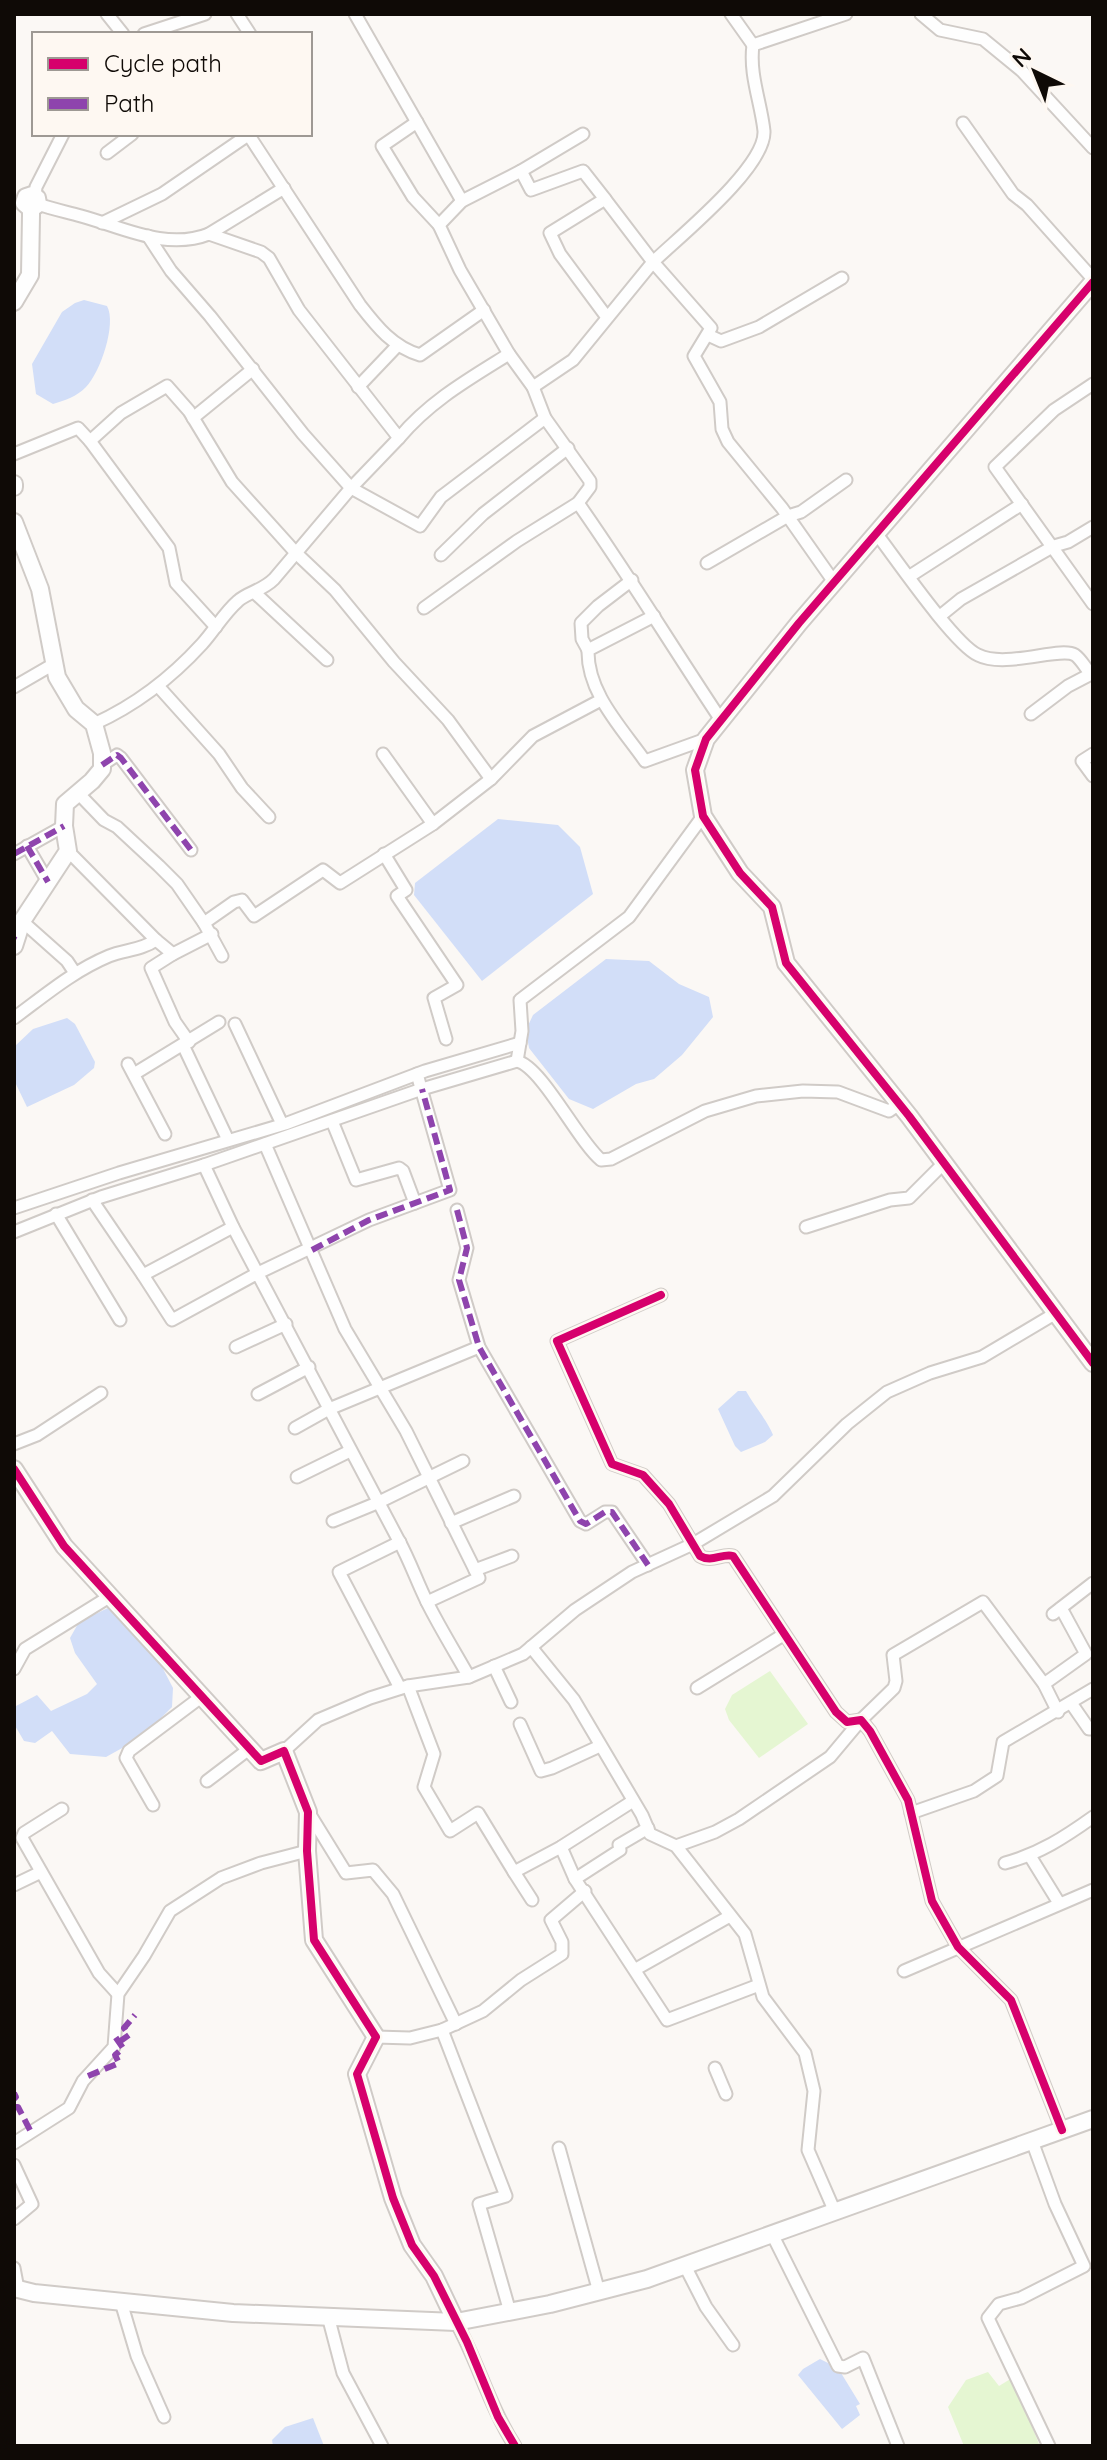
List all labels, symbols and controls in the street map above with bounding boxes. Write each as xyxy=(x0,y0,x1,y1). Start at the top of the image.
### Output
legend xyxy=(32,32,312,136)
north arrow xyxy=(995,32,1075,112)
text: N xyxy=(1006,42,1037,73)
text: Cycle path xyxy=(104,48,222,78)
text: Path xyxy=(104,88,155,118)

